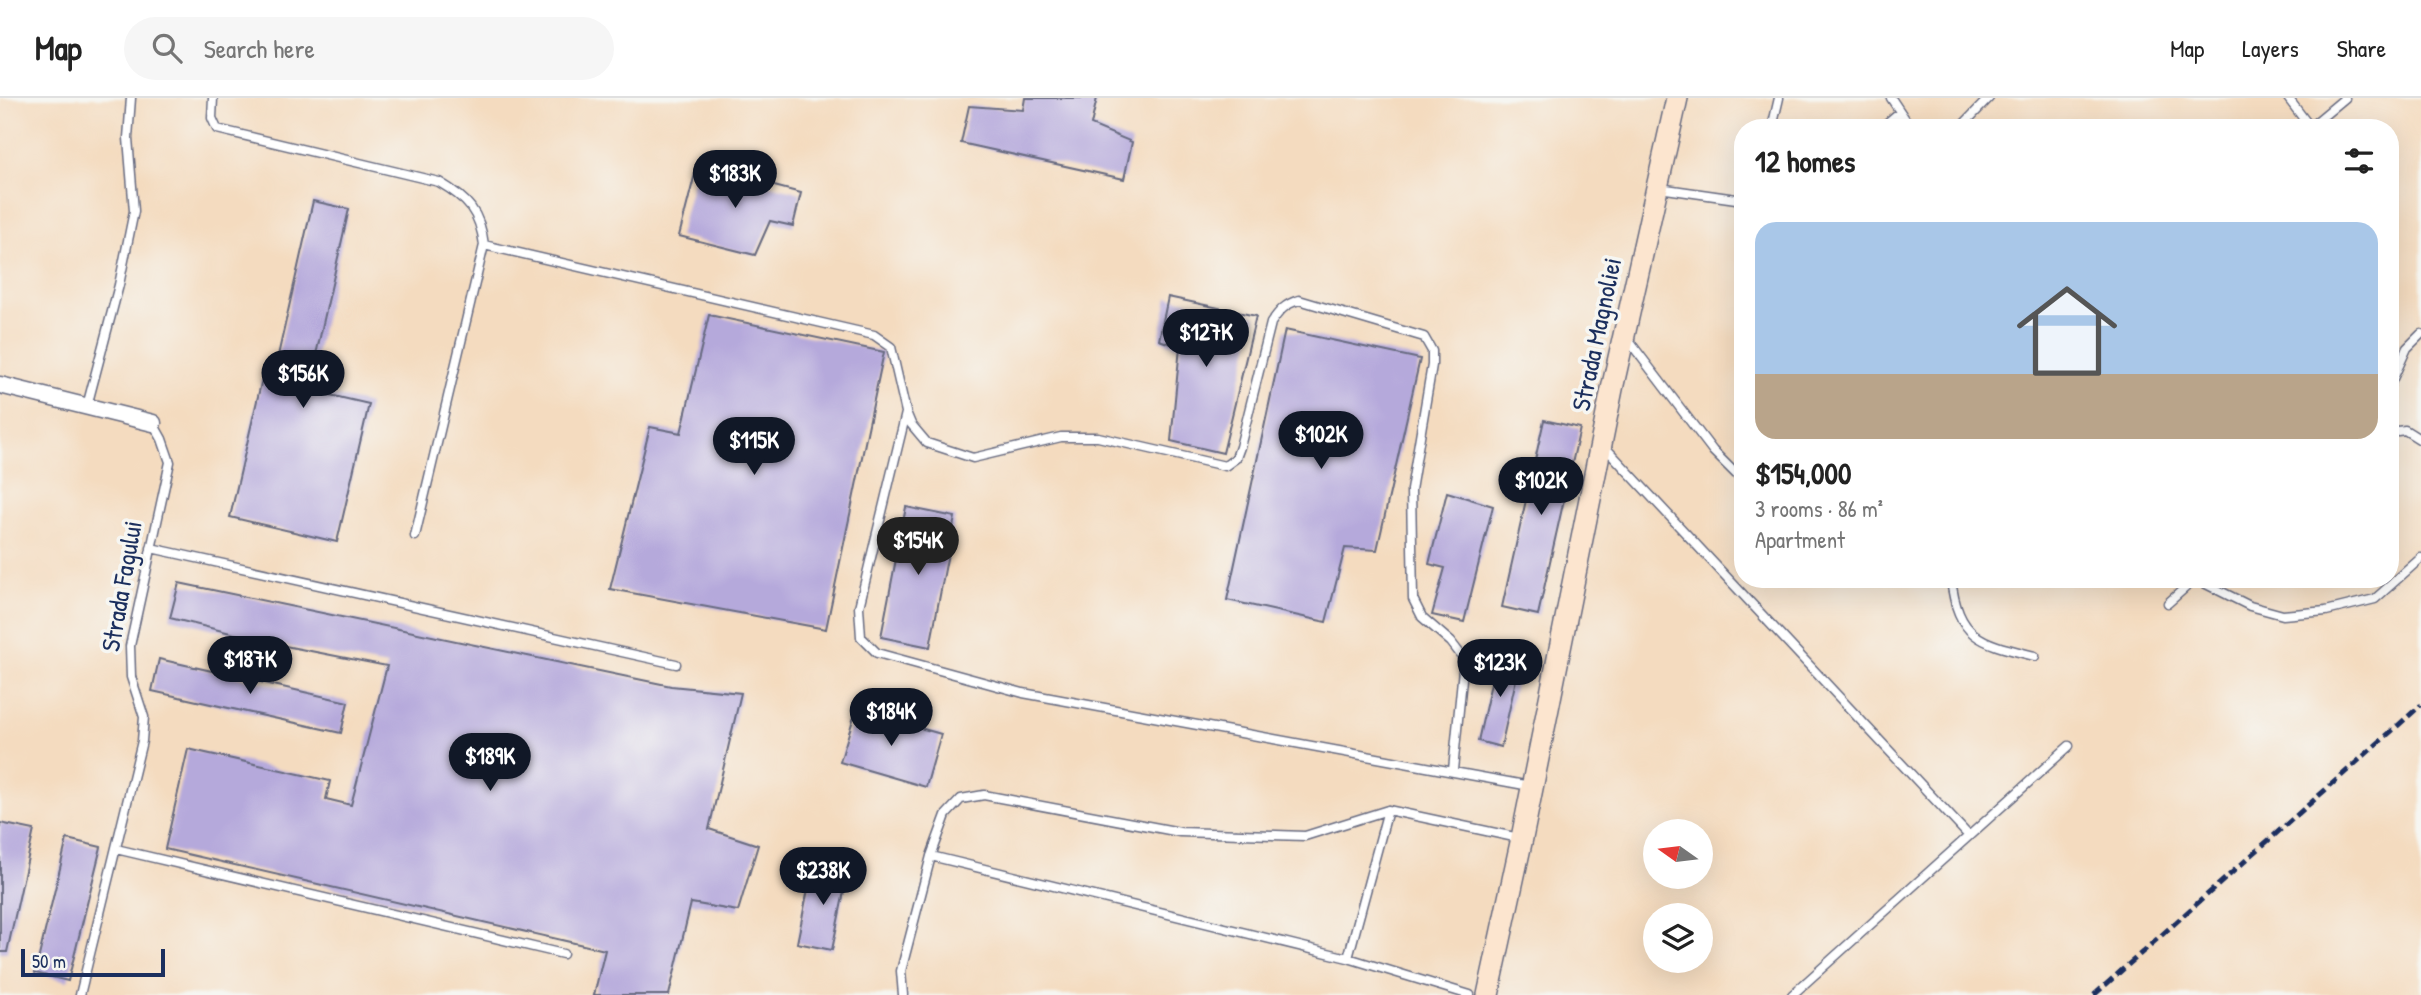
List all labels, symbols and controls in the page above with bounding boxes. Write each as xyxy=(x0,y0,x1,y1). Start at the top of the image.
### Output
search box xyxy=(124,17,614,80)
text: Map xyxy=(35,26,82,70)
icon: search xyxy=(148,29,186,67)
text: Search here xyxy=(204,31,315,66)
text: Map xyxy=(2170,32,2204,64)
text: Layers xyxy=(2242,32,2299,64)
text: Share xyxy=(2337,32,2386,64)
text: 12 homes xyxy=(1755,141,1855,181)
icon: filters xyxy=(2340,142,2378,180)
pin: $183K xyxy=(686,150,784,210)
text: $183K xyxy=(709,157,761,188)
street label: Strada Magnoliei xyxy=(1563,254,1629,414)
icon: home xyxy=(2004,268,2130,394)
pin: $127K xyxy=(1157,310,1255,369)
text: $127K xyxy=(1179,316,1233,347)
pin: $156K xyxy=(254,350,352,410)
text: $156K xyxy=(278,357,328,388)
pin: $102K xyxy=(1272,412,1370,471)
pin: $115K xyxy=(705,418,803,477)
text: $102K xyxy=(1294,418,1348,449)
text: $115K xyxy=(729,424,779,455)
text: $154,000 xyxy=(1755,453,1851,493)
pin: $102K xyxy=(1492,458,1590,517)
text: $102K xyxy=(1514,464,1568,495)
text: 3 rooms · 86 m² xyxy=(1755,493,1883,524)
street label: Strada Fagului xyxy=(92,518,150,654)
pin: $154K xyxy=(869,518,967,577)
text: $154K xyxy=(893,524,943,555)
text: Apartment xyxy=(1755,524,1845,555)
pin: $187K xyxy=(201,636,299,696)
pin: $123K xyxy=(1451,640,1549,699)
text: $187K xyxy=(223,643,277,674)
text: $123K xyxy=(1473,646,1527,677)
pin: $184K xyxy=(842,688,940,748)
text: $184K xyxy=(866,695,916,726)
pin: $189K xyxy=(441,734,539,793)
text: $189K xyxy=(465,740,515,771)
north arrow xyxy=(1643,819,1713,889)
map controls xyxy=(1643,819,1713,973)
pin: $238K xyxy=(774,848,872,907)
text: $238K xyxy=(796,854,850,885)
button: layers xyxy=(1643,903,1713,973)
scale bar xyxy=(21,946,164,978)
text: 50 m xyxy=(32,948,66,974)

